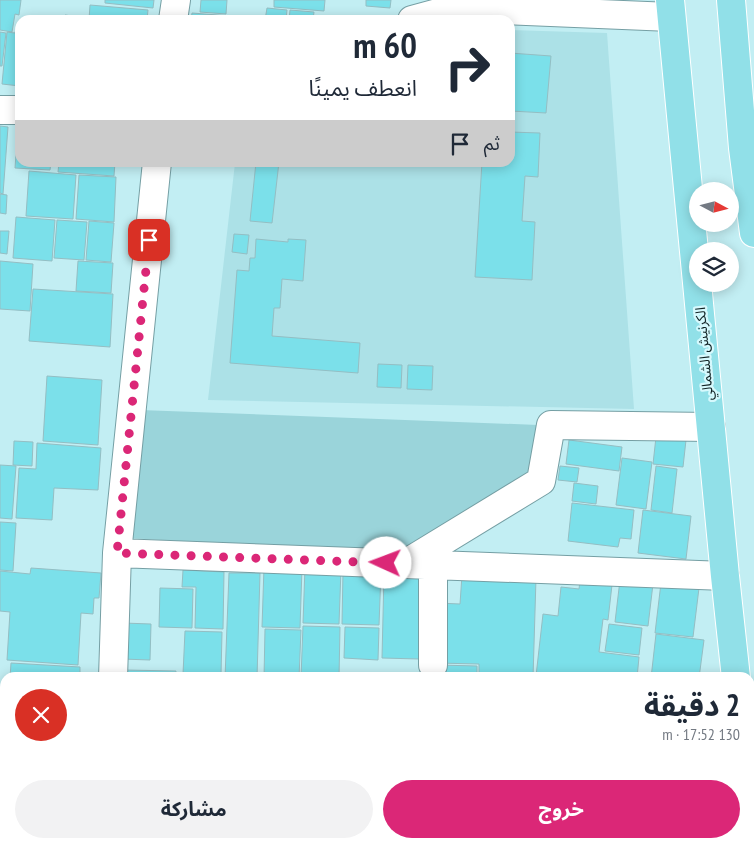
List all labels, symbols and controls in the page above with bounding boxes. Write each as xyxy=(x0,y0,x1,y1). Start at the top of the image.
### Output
text: 60 m xyxy=(353,22,417,68)
icon: right xyxy=(435,35,500,100)
text: انعطف يمينًا xyxy=(308,74,417,102)
icon: arrive xyxy=(446,130,474,158)
text: ثم xyxy=(484,131,500,155)
north arrow xyxy=(689,182,739,232)
map controls xyxy=(689,182,739,292)
pin xyxy=(128,219,170,261)
icon: arrive xyxy=(135,226,163,254)
button: layers xyxy=(689,242,739,292)
street label: الكرنيش الشمالي xyxy=(691,306,719,402)
position arrow xyxy=(359,536,411,588)
text: 2 دقيقة xyxy=(644,685,740,724)
button: close xyxy=(15,689,67,741)
text: 130 m · 17:52 xyxy=(662,724,740,744)
button: مشاركة xyxy=(15,780,373,838)
button: خروج xyxy=(383,780,740,838)

